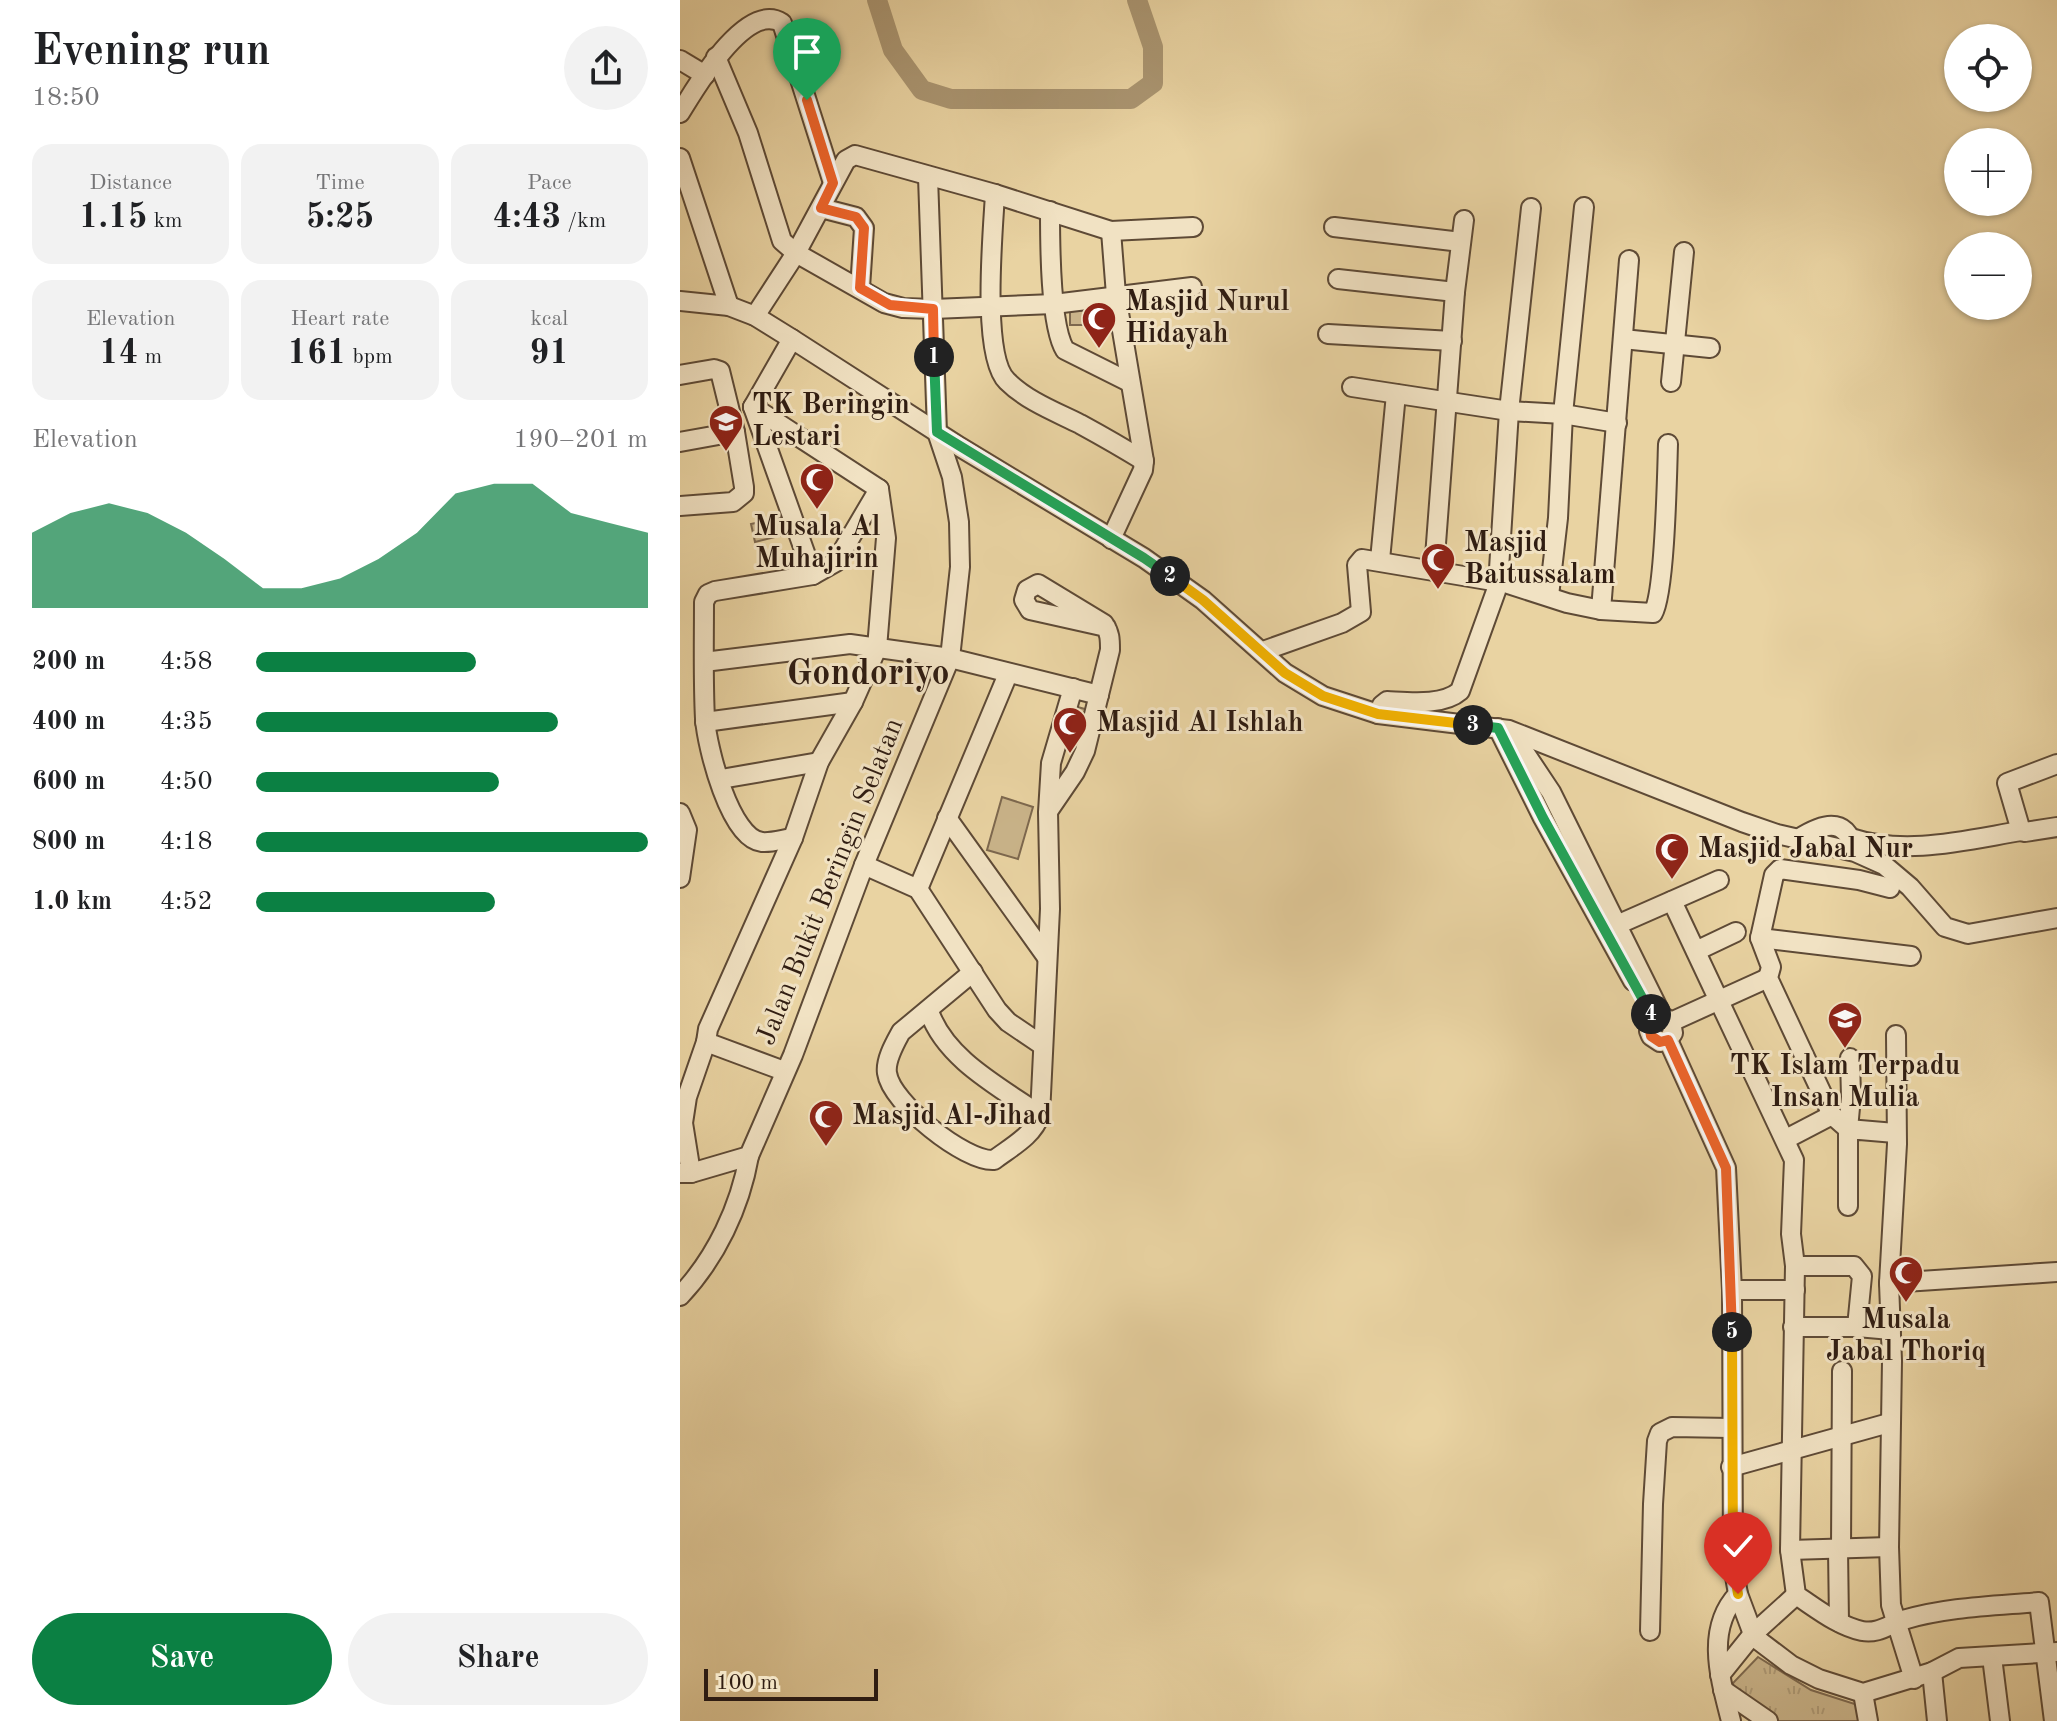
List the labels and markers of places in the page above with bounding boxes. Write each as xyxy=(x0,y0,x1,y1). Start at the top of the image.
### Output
pin xyxy=(773,18,841,100)
place label: Masjid Nurul Hidayah xyxy=(1125,289,1290,349)
mosque icon: Masjid Nurul Hidayah xyxy=(1080,300,1118,350)
pin: 1 xyxy=(914,337,954,377)
place label: TK Beringin Lestari xyxy=(752,392,910,452)
school or university icon: TK Beringin Lestari xyxy=(707,403,745,453)
mosque icon: Musala Al Muhajirin xyxy=(798,461,836,511)
place label: Musala Al Muhajirin xyxy=(753,514,881,574)
place label: Masjid Baitussalam xyxy=(1464,530,1616,590)
mosque icon: Masjid Baitussalam xyxy=(1419,541,1457,591)
pin: 2 xyxy=(1150,556,1190,596)
mosque icon: Masjid Al Ishlah xyxy=(1051,705,1089,755)
pin: 3 xyxy=(1453,705,1493,745)
place label: Masjid Al Ishlah xyxy=(1096,710,1303,738)
mosque icon: Masjid Jabal Nur xyxy=(1653,831,1691,881)
place label: Masjid Jabal Nur xyxy=(1698,836,1913,864)
pin: 4 xyxy=(1631,994,1671,1034)
school or university icon: TK Islam Terpadu Insan Mulia xyxy=(1826,1000,1864,1050)
place label: TK Islam Terpadu Insan Mulia xyxy=(1730,1053,1960,1113)
mosque icon: Masjid Al-Jihad xyxy=(807,1098,845,1148)
place label: Masjid Al-Jihad xyxy=(852,1103,1052,1131)
mosque icon: Musala Jabal Thoriq xyxy=(1887,1254,1925,1304)
place label: Musala Jabal Thoriq xyxy=(1826,1307,1986,1367)
pin: 5 xyxy=(1712,1312,1752,1352)
pin xyxy=(1704,1512,1772,1594)

